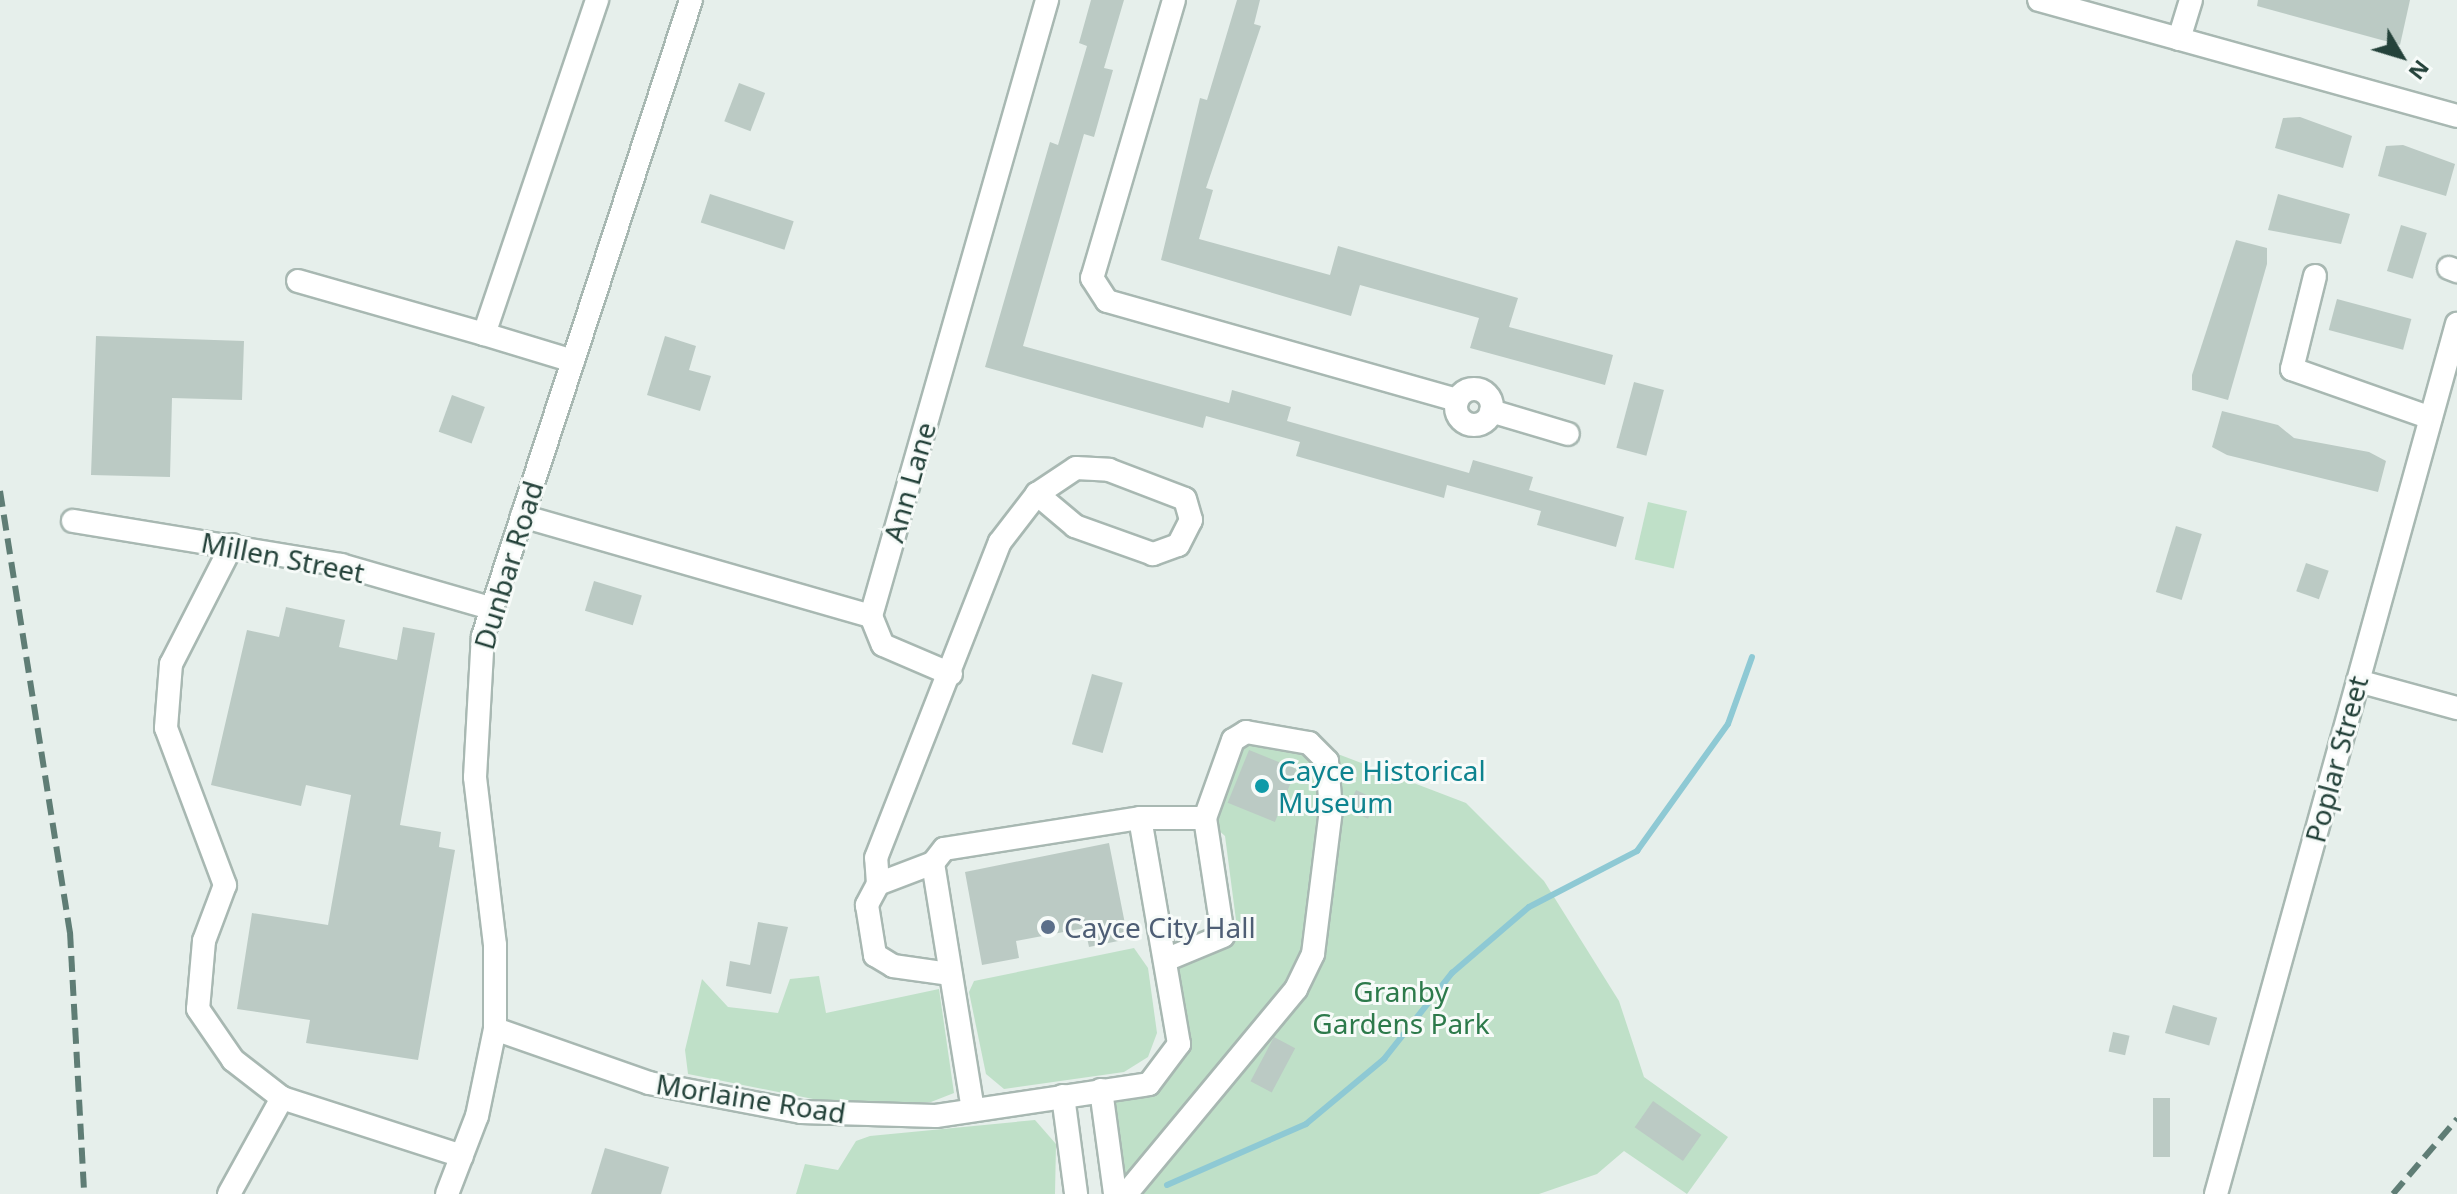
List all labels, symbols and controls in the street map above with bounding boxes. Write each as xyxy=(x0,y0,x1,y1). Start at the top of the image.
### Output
north arrow xyxy=(2361,16,2441,96)
text: N xyxy=(2403,54,2437,87)
street label: Ann Lane xyxy=(876,418,942,546)
street label: Dunbar Road xyxy=(466,477,550,653)
street label: Millen Street xyxy=(199,525,367,589)
street label: Poplar Street xyxy=(2298,672,2374,846)
place label: Cayce Historical Museum xyxy=(1278,753,1486,819)
marker: Cayce Historical Museum xyxy=(1253,777,1271,795)
place label: Cayce City Hall xyxy=(1064,910,1256,944)
marker: Cayce City Hall xyxy=(1039,918,1057,936)
park label: Granby Gardens Park xyxy=(1312,974,1490,1040)
street label: Morlaine Road xyxy=(654,1066,848,1130)

